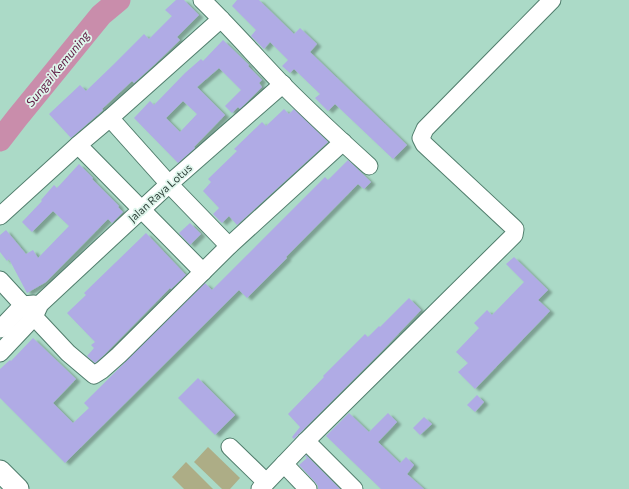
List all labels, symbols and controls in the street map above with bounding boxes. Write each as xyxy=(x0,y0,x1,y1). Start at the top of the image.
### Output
water label: Sungai Kemuning xyxy=(23,27,92,109)
street label: Jalan Raya Lotus xyxy=(125,161,195,225)

